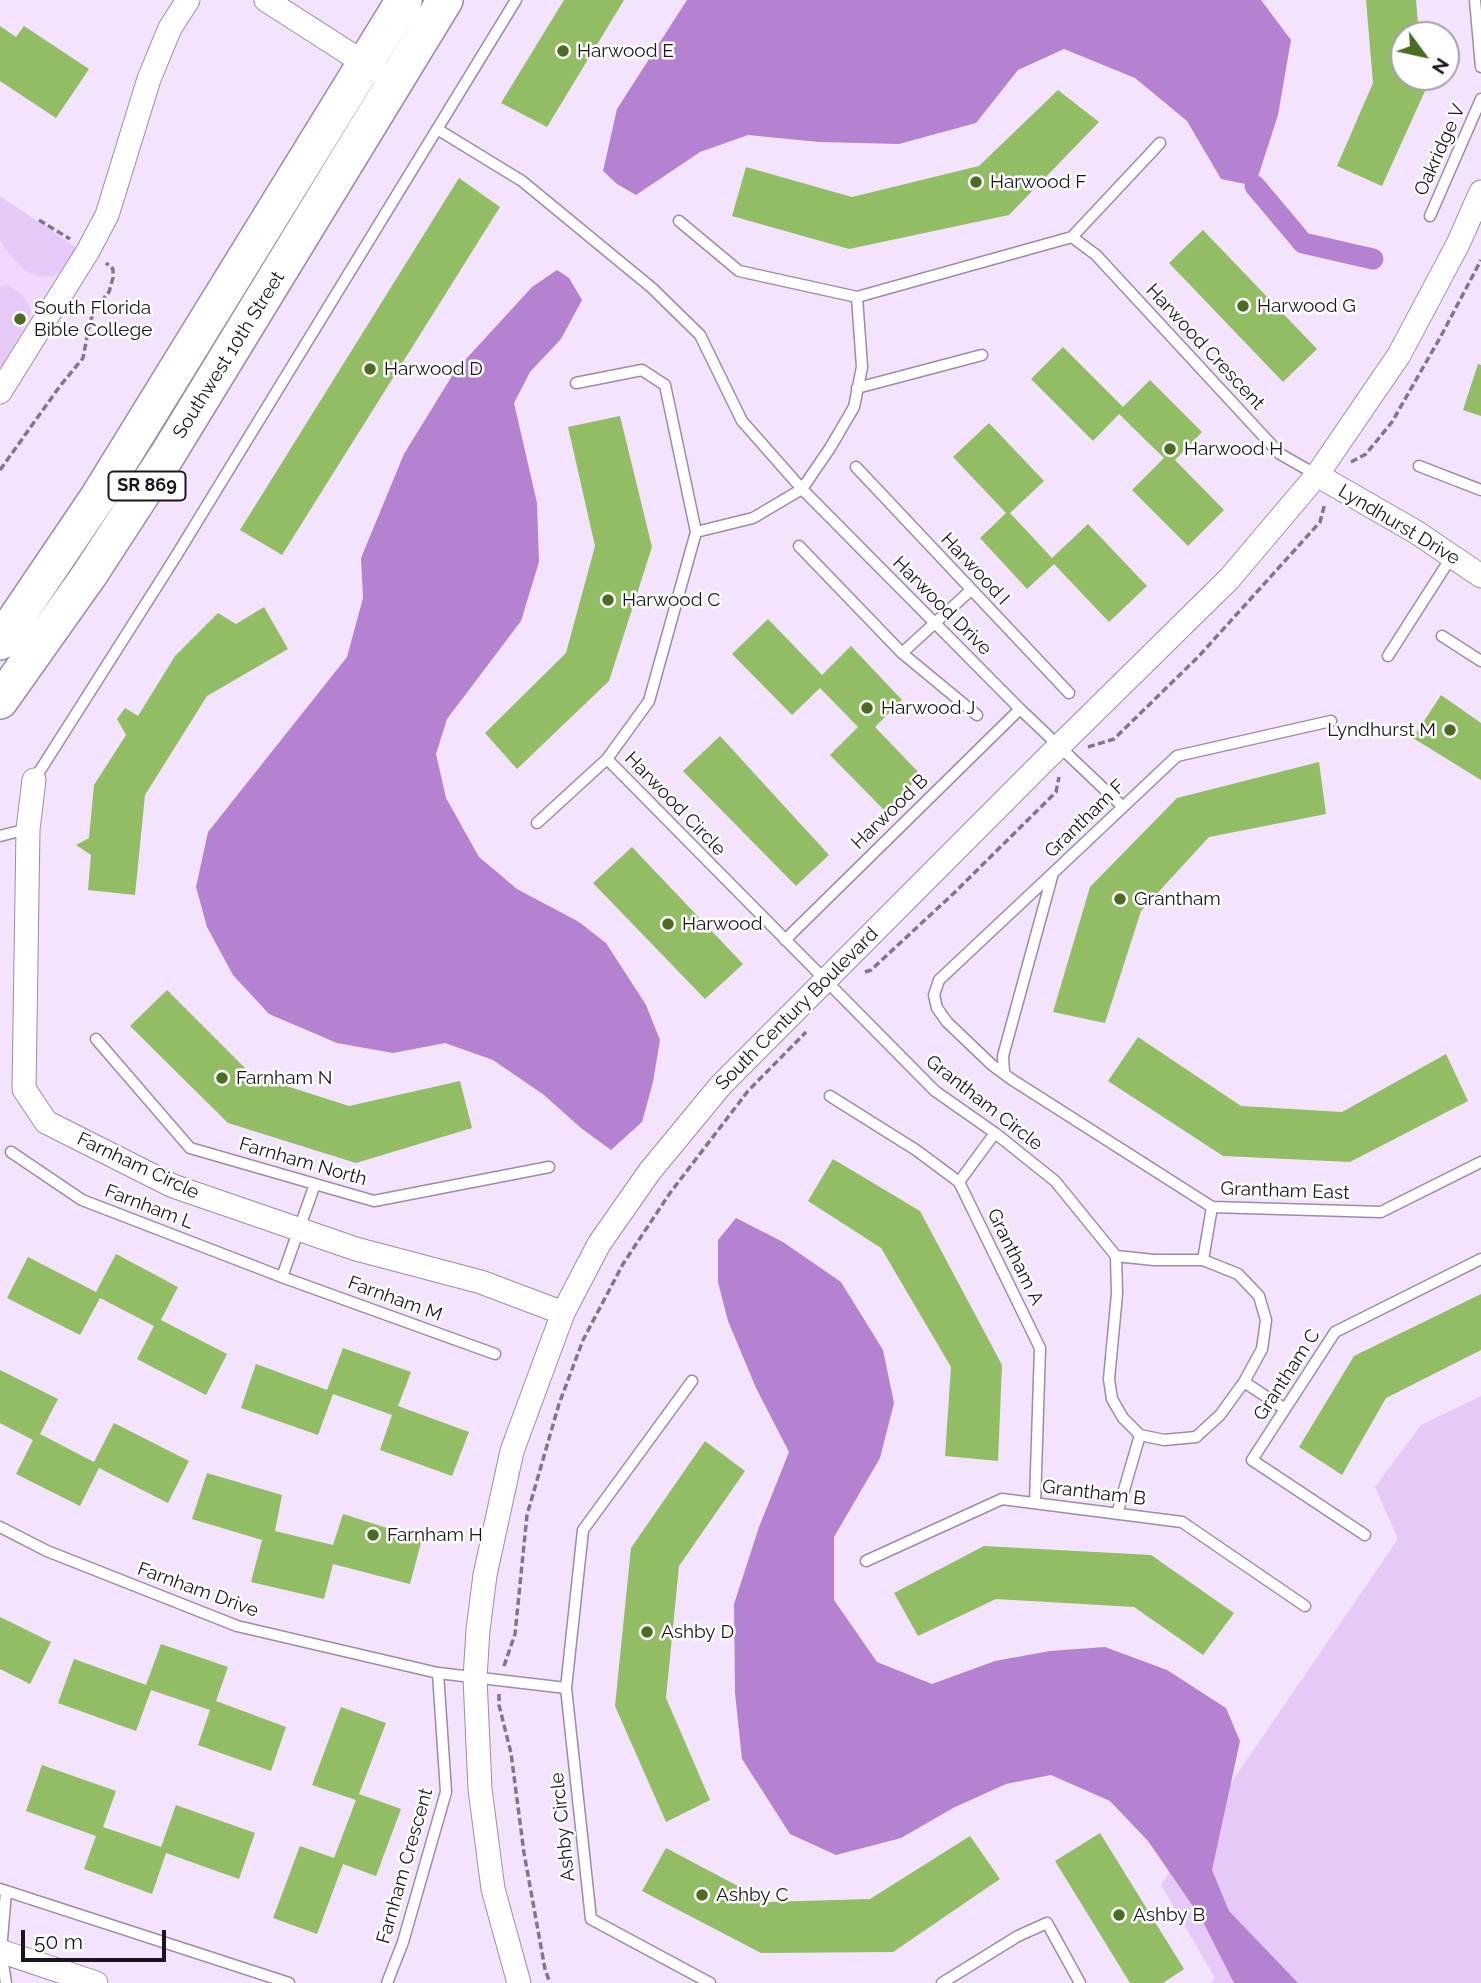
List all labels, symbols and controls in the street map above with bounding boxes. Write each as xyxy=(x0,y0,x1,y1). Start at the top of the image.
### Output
north arrow xyxy=(1390,21,1460,91)
place label: Harwood E xyxy=(577,40,674,62)
marker: Harwood E xyxy=(555,43,571,59)
text: N xyxy=(1428,54,1454,78)
street label: Oakridge V xyxy=(1410,101,1470,199)
place label: Harwood F xyxy=(990,171,1087,193)
marker: Harwood F xyxy=(968,174,984,190)
street label: Southwest 10th Street xyxy=(168,267,290,443)
street label: Harwood Crescent xyxy=(1141,279,1269,415)
place label: Harwood G xyxy=(1257,295,1356,317)
place label: South Florida Bible College xyxy=(34,297,152,341)
marker: Harwood G xyxy=(1235,298,1251,314)
marker: South Florida Bible College xyxy=(12,311,28,327)
place label: Harwood D xyxy=(384,358,483,380)
marker: Harwood D xyxy=(362,361,378,377)
place label: Harwood H xyxy=(1184,438,1283,460)
marker: Harwood H xyxy=(1162,441,1178,457)
road number: SR 869 xyxy=(108,472,186,500)
street label: Lyndhurst Drive xyxy=(1334,480,1464,570)
street label: Harwood I xyxy=(936,528,1014,610)
street label: Harwood Drive xyxy=(888,552,996,660)
place label: Harwood C xyxy=(622,589,720,611)
marker: Harwood C xyxy=(600,592,616,608)
place label: Harwood J xyxy=(881,697,975,719)
marker: Harwood J xyxy=(859,700,875,716)
place label: Lyndhurst M xyxy=(1327,719,1436,741)
marker: Lyndhurst M xyxy=(1442,722,1458,738)
street label: Harwood Circle xyxy=(620,747,730,861)
street label: Harwood B xyxy=(847,770,933,854)
street label: Grantham F xyxy=(1040,775,1130,863)
place label: Grantham xyxy=(1134,888,1221,910)
marker: Grantham xyxy=(1112,891,1128,907)
place label: Harwood xyxy=(682,913,762,935)
marker: Harwood xyxy=(660,916,676,932)
street label: South Century Boulevard xyxy=(711,923,883,1095)
street label: Grantham Circle xyxy=(921,1050,1047,1156)
place label: Farnham N xyxy=(236,1067,332,1089)
marker: Farnham N xyxy=(214,1070,230,1086)
street label: Farnham Circle xyxy=(73,1128,203,1204)
street label: Farnham North xyxy=(237,1133,369,1191)
street label: Grantham East xyxy=(1220,1177,1350,1205)
street label: Farnham L xyxy=(102,1180,196,1234)
street label: Grantham A xyxy=(982,1205,1048,1309)
street label: Farnham M xyxy=(345,1271,445,1327)
street label: Grantham C xyxy=(1249,1325,1325,1425)
street label: Grantham B xyxy=(1041,1475,1147,1511)
place label: Farnham H xyxy=(387,1524,483,1546)
marker: Farnham H xyxy=(365,1527,381,1543)
street label: Farnham Drive xyxy=(134,1558,262,1622)
place label: Ashby D xyxy=(661,1621,734,1643)
marker: Ashby D xyxy=(639,1624,655,1640)
street label: Ashby Circle xyxy=(546,1771,580,1883)
street label: Farnham Crescent xyxy=(372,1786,438,1946)
place label: Ashby C xyxy=(716,1884,789,1906)
marker: Ashby C xyxy=(694,1887,710,1903)
place label: Ashby B xyxy=(1133,1904,1205,1926)
marker: Ashby B xyxy=(1111,1907,1127,1923)
scale bar xyxy=(24,1916,170,1960)
text: 50 m xyxy=(34,1929,83,1954)

